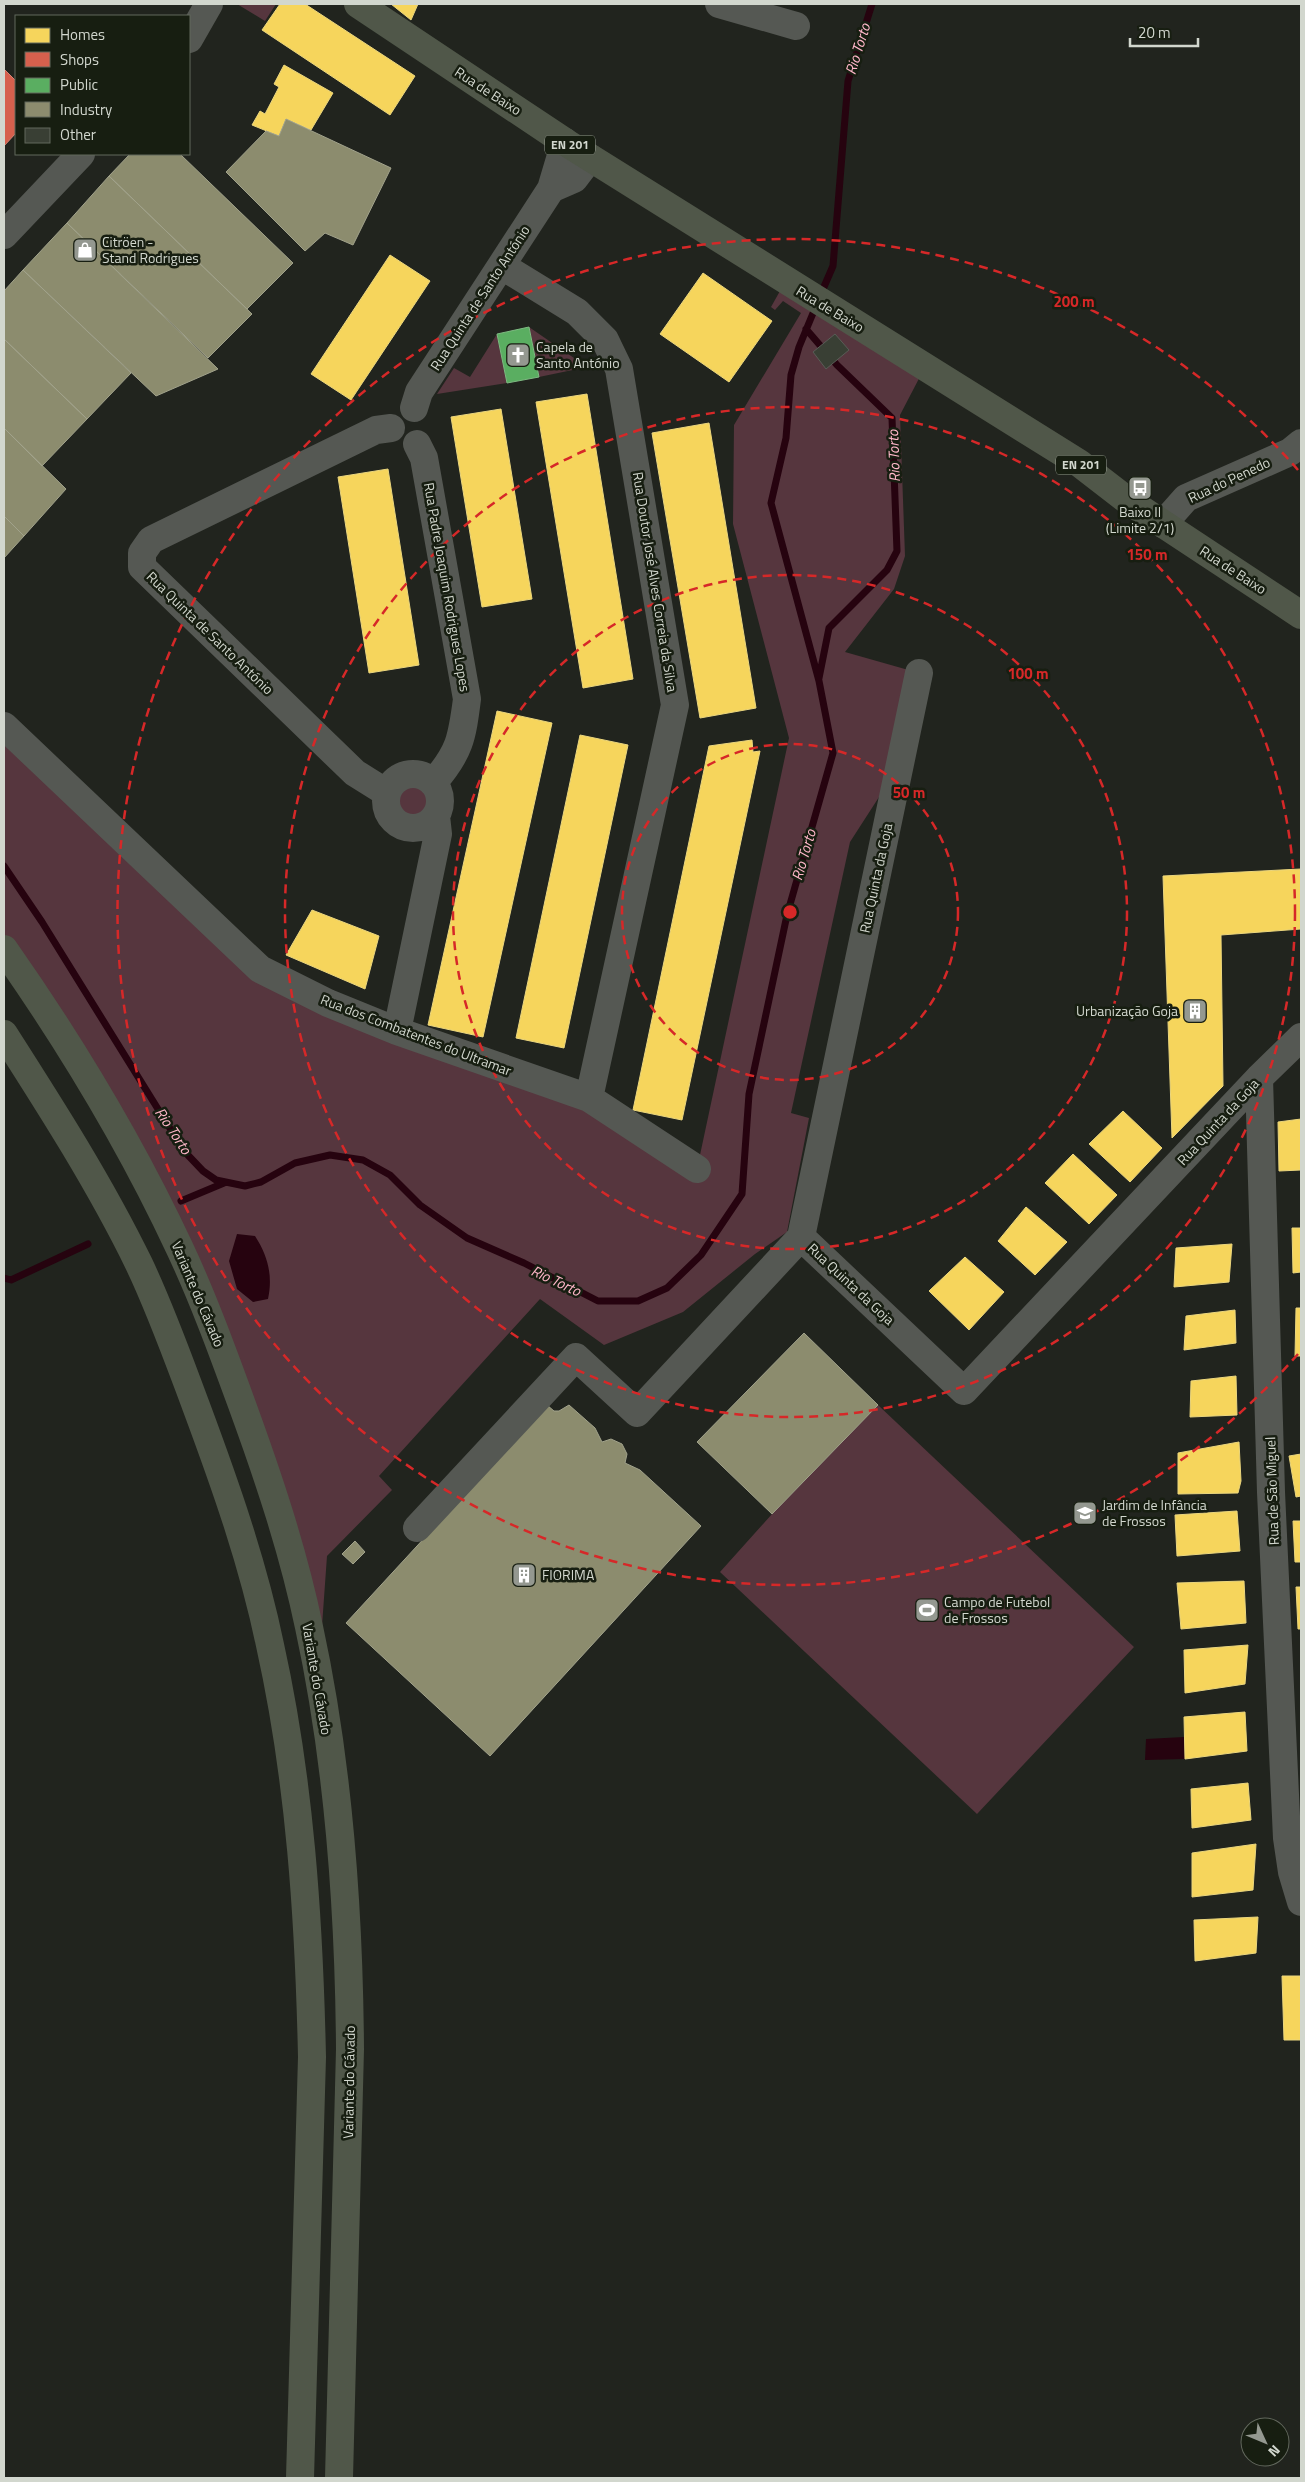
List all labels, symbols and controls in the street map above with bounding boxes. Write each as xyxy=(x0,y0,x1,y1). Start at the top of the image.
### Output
legend xyxy=(15,15,190,155)
scale bar xyxy=(1130,15,1198,47)
water label: Rio Torto xyxy=(839,20,876,77)
text: 20 m xyxy=(1138,21,1171,44)
text: Homes xyxy=(60,23,105,46)
text: Shops xyxy=(60,48,99,71)
street label: Rua de Baixo xyxy=(451,61,526,120)
text: Public xyxy=(60,73,98,96)
text: Industry xyxy=(60,98,112,121)
text: Other xyxy=(60,123,96,146)
road number: EN 201 xyxy=(545,136,595,154)
street label: Rua Quinta de Santo António xyxy=(425,221,535,375)
place label: Citröen - Stand Rodrigues xyxy=(102,231,199,268)
shop icon: Citröen - Stand Rodrigues xyxy=(72,237,98,263)
street label: Rua de Baixo xyxy=(792,280,868,337)
text: 200 m xyxy=(1053,290,1095,313)
place label: Capela de Santo António xyxy=(536,336,620,373)
church icon: Capela de Santo António xyxy=(505,342,531,368)
water label: Rio Torto xyxy=(881,429,906,483)
street label: Rua do Penedo xyxy=(1184,451,1273,508)
road number: EN 201 xyxy=(1056,456,1106,474)
street label: Rua Doutor José Alves Correia da Silva xyxy=(628,470,683,694)
bus stop icon: Baixo II (Limite 2/1) xyxy=(1127,475,1153,501)
street label: Rua Padre Joaquim Rodrigues Lopes xyxy=(419,481,476,693)
place label: Baixo II (Limite 2/1) xyxy=(1106,501,1174,538)
street label: Rua de Baixo xyxy=(1196,540,1271,599)
text: 150 m xyxy=(1126,543,1168,566)
street label: Rua Quinta de Santo António xyxy=(142,566,279,699)
text: 100 m xyxy=(1007,662,1049,685)
text: 50 m xyxy=(893,781,925,804)
street label: Rua Quinta da Goja xyxy=(854,821,897,935)
water label: Rio Torto xyxy=(785,826,822,883)
centre of rings xyxy=(781,903,799,921)
street label: Rua dos Combatentes do Ultramar xyxy=(318,988,515,1081)
building icon: Urbanização Goja xyxy=(1182,998,1208,1024)
place label: Urbanização Goja xyxy=(1076,1000,1178,1021)
street label: Rua Quinta da Goja xyxy=(1172,1074,1263,1170)
water label: Rio Torto xyxy=(149,1103,198,1159)
street label: Variante do Cávado xyxy=(167,1238,230,1350)
street label: Rua Quinta da Goja xyxy=(803,1238,899,1329)
water label: Rio Torto xyxy=(528,1259,585,1302)
street label: Rua de São Miguel xyxy=(1259,1436,1284,1546)
place label: Jardim de Infância de Frossos xyxy=(1102,1494,1207,1531)
school or university icon: Jardim de Infância de Frossos xyxy=(1072,1500,1098,1526)
building icon: FIORIMA xyxy=(511,1562,537,1588)
place label: FIORIMA xyxy=(542,1564,595,1585)
place label: Campo de Futebol de Frossos xyxy=(944,1591,1050,1628)
sports icon: Campo de Futebol de Frossos xyxy=(914,1597,940,1623)
street label: Variante do Cávado xyxy=(297,1621,338,1736)
street label: Variante do Cávado xyxy=(337,2025,360,2139)
north arrow xyxy=(1240,2417,1290,2467)
text: N xyxy=(1264,2441,1286,2462)

